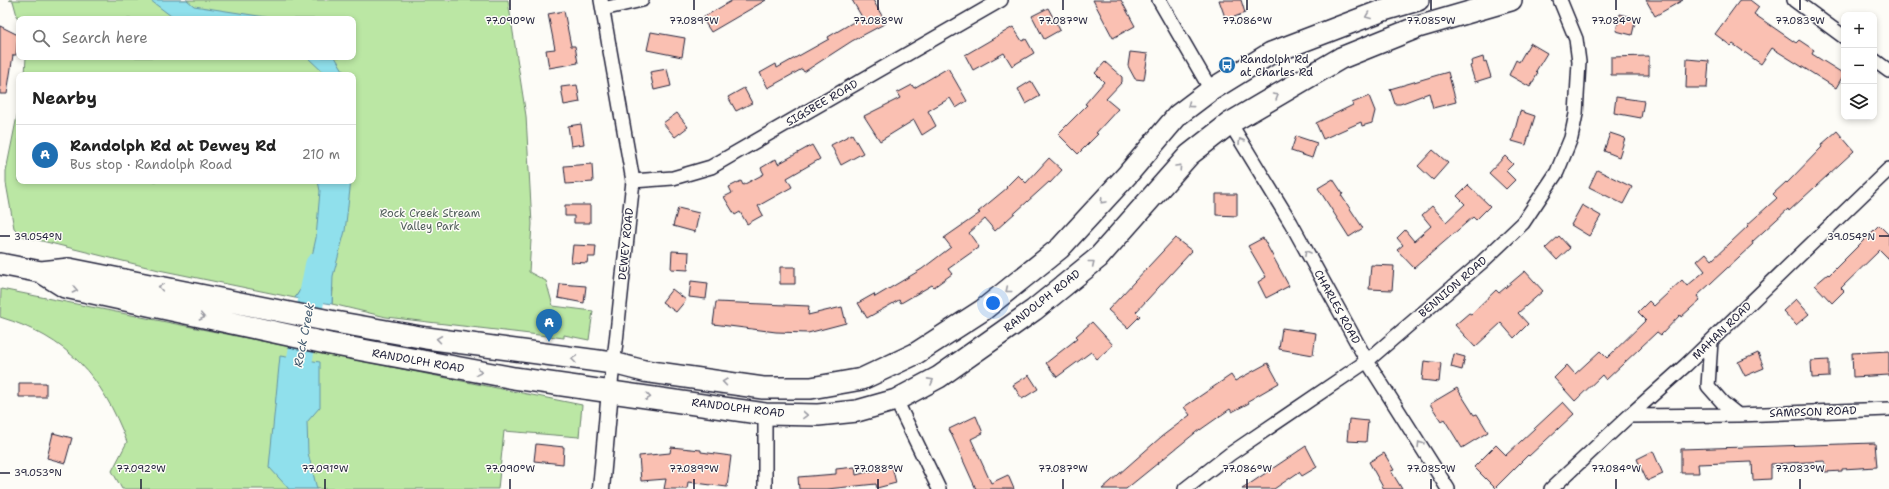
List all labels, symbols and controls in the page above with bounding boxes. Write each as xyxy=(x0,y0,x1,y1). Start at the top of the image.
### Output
one-way arrow xyxy=(1364,11,1371,19)
map controls xyxy=(1841,12,1877,120)
button: + xyxy=(1841,12,1877,48)
text: 77.090°W xyxy=(485,14,535,27)
text: 77.089°W xyxy=(669,14,719,27)
text: 77.088°W xyxy=(853,14,904,27)
text: 77.087°W xyxy=(1038,14,1088,27)
text: 77.086°W xyxy=(1222,14,1272,27)
text: 77.085°W xyxy=(1406,14,1456,27)
text: 77.084°W xyxy=(1591,14,1641,27)
text: 77.083°W xyxy=(1775,14,1825,27)
search box xyxy=(16,16,356,60)
icon: search xyxy=(30,27,52,49)
text: Search here xyxy=(62,28,148,48)
button: − xyxy=(1841,48,1877,84)
place label: Randolph Rd at Charles Rd xyxy=(1240,52,1313,80)
bus stop icon: Randolph Rd at Charles Rd xyxy=(1217,55,1237,75)
street label: SIGSBEE ROAD xyxy=(783,76,861,130)
button: layers xyxy=(1841,84,1877,120)
text: Nearby xyxy=(32,87,97,109)
one-way arrow xyxy=(1272,94,1279,101)
one-way arrow xyxy=(1188,101,1195,108)
text: Randolph Rd at Dewey Rd xyxy=(70,136,276,156)
one-way arrow xyxy=(1238,138,1246,145)
text: A xyxy=(40,146,50,163)
text: 210 m xyxy=(302,146,340,163)
text: Bus stop · Randolph Road xyxy=(70,156,232,173)
one-way arrow xyxy=(1174,164,1181,171)
one-way arrow xyxy=(1100,196,1108,204)
park label: Rock Creek Stream Valley Park xyxy=(380,206,481,234)
street label: DEWEY ROAD xyxy=(615,207,637,281)
text: 39.054°N xyxy=(14,230,62,243)
text: 39.054°N xyxy=(1827,230,1875,243)
one-way arrow xyxy=(1305,250,1312,257)
street label: BENNION ROAD xyxy=(1416,253,1490,321)
one-way arrow xyxy=(1087,260,1094,267)
street label: RANDOLPH ROAD xyxy=(1001,266,1083,336)
street label: CHARLES ROAD xyxy=(1310,267,1364,347)
one-way arrow xyxy=(158,284,164,292)
one-way arrow xyxy=(72,285,79,293)
one-way arrow xyxy=(1005,285,1013,292)
your location xyxy=(983,293,1003,313)
street label: MAHAN ROAD xyxy=(1689,299,1755,363)
water label: Rock Creek xyxy=(290,301,318,368)
pin: A xyxy=(536,309,562,342)
one-way arrow xyxy=(199,312,206,321)
one-way arrow xyxy=(436,335,442,344)
street label: RANDOLPH ROAD xyxy=(371,346,465,376)
one-way arrow xyxy=(571,354,577,363)
one-way arrow xyxy=(476,367,482,375)
one-way arrow xyxy=(722,378,728,387)
one-way arrow xyxy=(927,379,934,386)
one-way arrow xyxy=(645,392,651,401)
street label: RANDOLPH ROAD xyxy=(691,395,785,421)
street label: SAMPSON ROAD xyxy=(1769,403,1857,421)
one-way arrow xyxy=(802,411,808,419)
one-way arrow xyxy=(1417,441,1424,448)
text: 77.092°W xyxy=(116,462,166,475)
text: 77.091°W xyxy=(301,462,349,475)
text: 77.090°W xyxy=(485,462,535,475)
text: 77.089°W xyxy=(669,462,719,475)
text: 77.088°W xyxy=(853,462,904,475)
text: 77.087°W xyxy=(1038,462,1088,475)
text: 77.086°W xyxy=(1222,462,1272,475)
text: 77.085°W xyxy=(1406,462,1456,475)
text: 77.084°W xyxy=(1591,462,1641,475)
text: 77.083°W xyxy=(1775,462,1825,475)
text: 39.053°N xyxy=(14,466,62,479)

